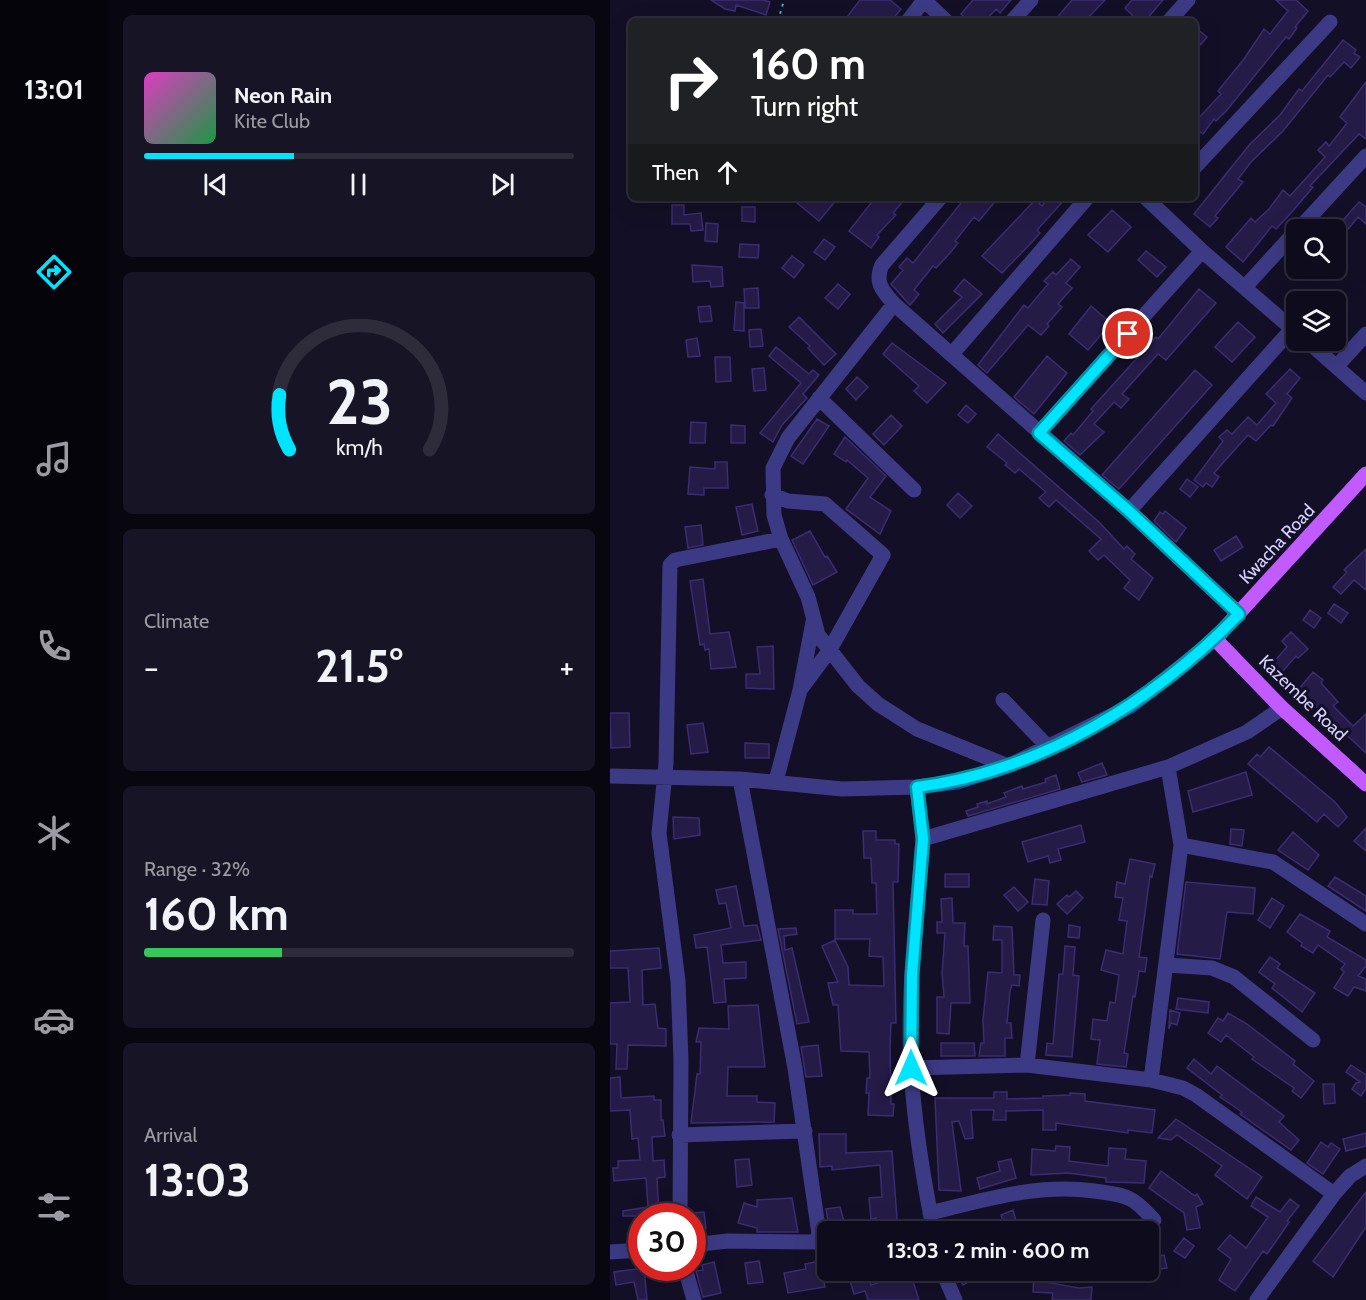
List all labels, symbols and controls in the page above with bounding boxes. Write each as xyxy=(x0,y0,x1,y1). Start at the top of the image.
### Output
text: 160 m xyxy=(751,38,866,90)
icon: right xyxy=(652,42,730,120)
text: 13:01 xyxy=(24,73,84,106)
text: Neon Rain xyxy=(234,82,332,109)
text: Turn right xyxy=(751,90,858,123)
text: Kite Club xyxy=(234,109,310,133)
icon: ahead xyxy=(711,156,744,189)
text: Then xyxy=(652,159,699,186)
icon: previous xyxy=(199,168,232,201)
icon: pause xyxy=(342,168,375,201)
icon: next xyxy=(486,168,519,201)
map controls xyxy=(1286,219,1346,351)
button: search xyxy=(1286,219,1346,279)
icon: directions xyxy=(33,251,75,293)
button: layers xyxy=(1286,291,1346,351)
pin xyxy=(1102,308,1153,359)
icon: arrive xyxy=(1111,317,1144,350)
text: 23 xyxy=(326,364,392,440)
text: km/h xyxy=(336,434,382,460)
icon: music xyxy=(33,438,75,480)
street label: Kwacha Road xyxy=(1235,500,1319,588)
text: Climate xyxy=(144,609,209,633)
icon: phone xyxy=(33,625,75,667)
text: 21.5° xyxy=(315,639,403,693)
text: − xyxy=(144,647,159,687)
text: + xyxy=(559,647,574,687)
street label: Kazembe Road xyxy=(1254,650,1352,746)
icon: climate xyxy=(33,812,75,854)
text: Range · 32% xyxy=(144,857,250,881)
text: 160 km xyxy=(144,887,289,941)
icon: car xyxy=(33,999,75,1041)
position arrow xyxy=(879,1036,943,1100)
text: Arrival xyxy=(144,1123,197,1147)
text: 13:03 xyxy=(144,1153,251,1207)
icon: filters xyxy=(33,1186,75,1228)
speed limit sign: 30 xyxy=(628,1203,706,1281)
text: 13:03 · 2 min · 600 m xyxy=(887,1237,1089,1264)

